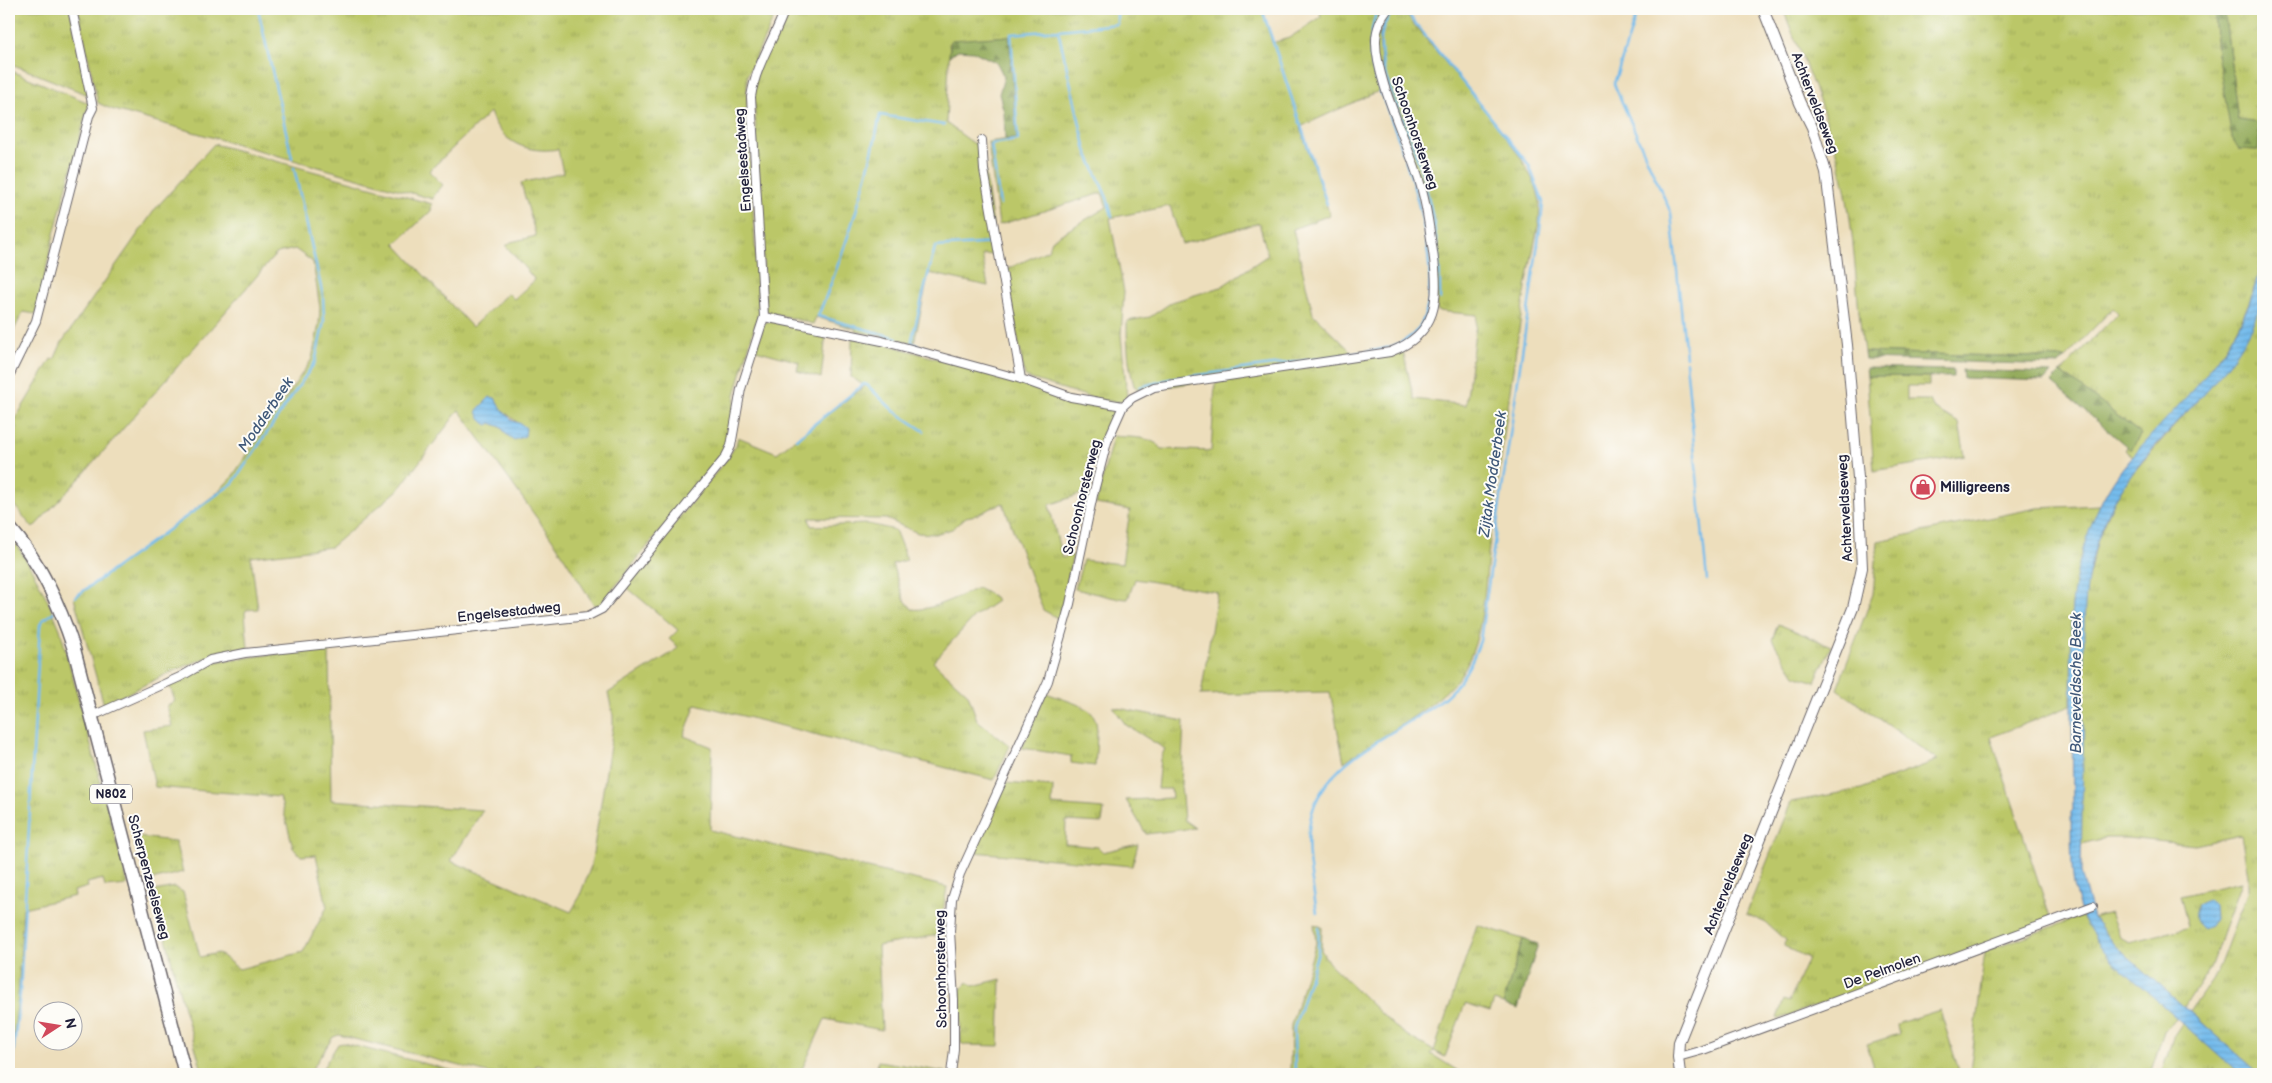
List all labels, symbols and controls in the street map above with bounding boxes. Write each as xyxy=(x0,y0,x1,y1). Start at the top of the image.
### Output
street label: Achterveldseweg xyxy=(1788,50,1842,156)
street label: Schoonhorsterweg xyxy=(1388,74,1442,192)
street label: Engelsestadweg xyxy=(731,108,755,212)
water label: Modderbeek xyxy=(234,373,298,456)
water label: Zijtak Modderbeek xyxy=(1475,409,1511,539)
street label: Schoonhorsterweg xyxy=(1059,438,1105,556)
street label: Achterveldseweg xyxy=(1834,454,1856,562)
shop icon: Milligreens xyxy=(1910,474,1936,500)
place label: Milligreens xyxy=(1940,479,2010,496)
street label: Engelsestadweg xyxy=(457,598,561,626)
water label: Barneveldsche Beek xyxy=(2067,612,2086,753)
road number: N802 xyxy=(90,784,132,804)
street label: Scherpenzeelseweg xyxy=(124,813,174,941)
street label: Achterveldseweg xyxy=(1700,831,1756,937)
street label: Schoonhorsterweg xyxy=(931,910,951,1028)
street label: De Pelmolen xyxy=(1841,949,1923,993)
north arrow xyxy=(32,1000,82,1050)
text: N xyxy=(61,1016,80,1030)

